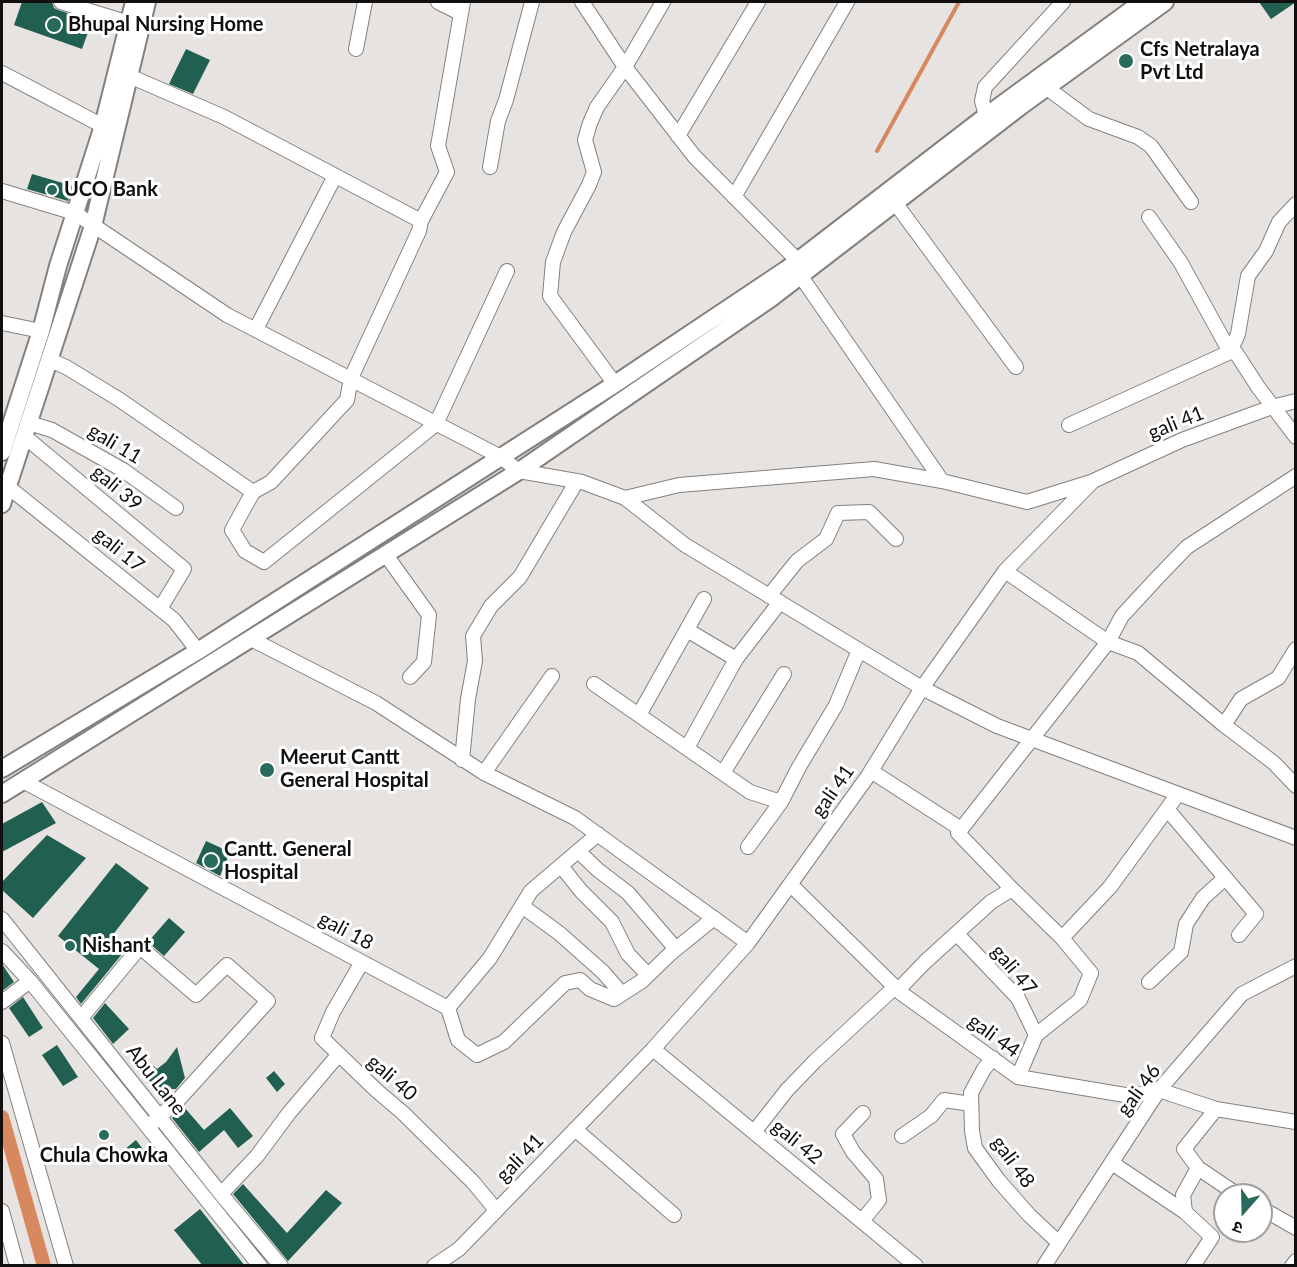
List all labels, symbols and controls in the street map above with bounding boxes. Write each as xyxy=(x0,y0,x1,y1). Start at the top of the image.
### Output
place label: Bhupal Nursing Home xyxy=(68,13,263,37)
marker: Bhupal Nursing Home xyxy=(45,16,63,34)
place label: Cfs Netralaya Pvt Ltd xyxy=(1140,38,1260,85)
marker: Cfs Netralaya Pvt Ltd xyxy=(1117,52,1135,70)
place label: UCO Bank xyxy=(64,178,158,202)
marker: UCO Bank xyxy=(45,183,59,197)
street label: gali 41 xyxy=(1145,401,1207,445)
street label: gali 11 xyxy=(84,419,146,469)
street label: gali 39 xyxy=(87,460,147,516)
street label: gali 17 xyxy=(89,522,149,578)
place label: Meerut Cantt General Hospital xyxy=(280,746,429,793)
street label: gali 41 xyxy=(806,760,860,822)
marker: Meerut Cantt General Hospital xyxy=(258,761,276,779)
place label: Cantt. General Hospital xyxy=(224,838,352,885)
marker: Cantt. General Hospital xyxy=(202,852,220,870)
street label: gali 18 xyxy=(315,907,377,955)
place label: Nishant xyxy=(82,934,151,958)
marker: Nishant xyxy=(63,939,77,953)
street label: gali 47 xyxy=(986,940,1042,1000)
street label: gali 44 xyxy=(963,1009,1025,1063)
street label: Abu Lane xyxy=(121,1040,191,1120)
street label: gali 40 xyxy=(362,1050,422,1106)
street label: gali 46 xyxy=(1112,1059,1166,1121)
street label: gali 42 xyxy=(767,1114,827,1170)
marker: Chula Chowka xyxy=(97,1128,111,1142)
street label: gali 41 xyxy=(491,1129,549,1187)
street label: gali 48 xyxy=(986,1131,1040,1193)
place label: Chula Chowka xyxy=(40,1144,168,1168)
north arrow xyxy=(1213,1183,1273,1243)
text: उ xyxy=(1230,1218,1245,1239)

